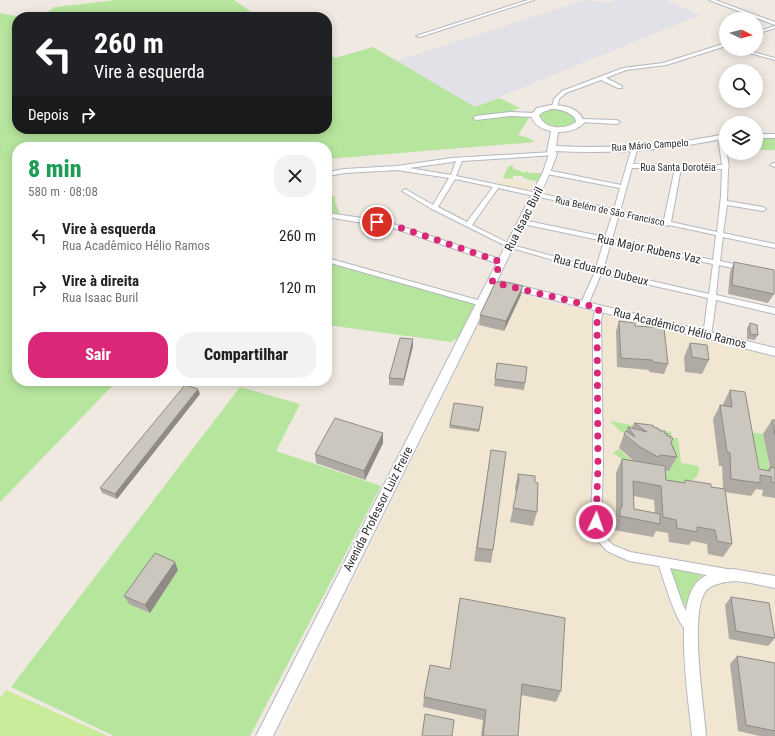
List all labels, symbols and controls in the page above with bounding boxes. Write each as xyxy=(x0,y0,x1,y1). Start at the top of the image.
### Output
north arrow xyxy=(719,12,763,56)
map controls xyxy=(719,12,763,160)
text: 260 m xyxy=(94,27,164,60)
icon: left xyxy=(28,28,80,80)
text: Vire à esquerda xyxy=(94,61,205,82)
button: search xyxy=(719,64,763,108)
icon: right xyxy=(77,104,99,126)
text: Depois xyxy=(28,106,69,124)
button: layers xyxy=(719,116,763,160)
street label: Rua Mário Campelo xyxy=(611,137,689,153)
text: 8 min xyxy=(28,155,82,183)
button: close xyxy=(274,155,316,197)
street label: Rua Santa Dorotéia xyxy=(640,162,716,173)
text: 580 m · 08:08 xyxy=(28,184,98,199)
street label: Rua Isaac Buril xyxy=(502,184,546,254)
street label: Rua Belém de São Francisco xyxy=(554,194,666,228)
pin xyxy=(360,205,394,239)
icon: arrive xyxy=(366,211,388,233)
text: Vire à esquerda xyxy=(62,220,156,238)
icon: left xyxy=(28,225,50,247)
text: 260 m xyxy=(279,227,316,245)
street label: Rua Major Rubens Vaz xyxy=(596,231,702,267)
text: Rua Acadêmico Hélio Ramos xyxy=(62,238,210,253)
street label: Rua Eduardo Dubeux xyxy=(552,251,650,289)
text: Vire à direita xyxy=(62,272,139,290)
icon: right xyxy=(28,277,50,299)
text: 120 m xyxy=(279,279,316,297)
text: Rua Isaac Buril xyxy=(62,290,138,305)
street label: Rua Acadêmico Hélio Ramos xyxy=(612,305,748,351)
button: Sair xyxy=(28,332,168,378)
button: Compartilhar xyxy=(176,332,316,378)
street label: Avenida Professor Luiz Freire xyxy=(340,444,416,574)
position arrow xyxy=(575,501,617,543)

